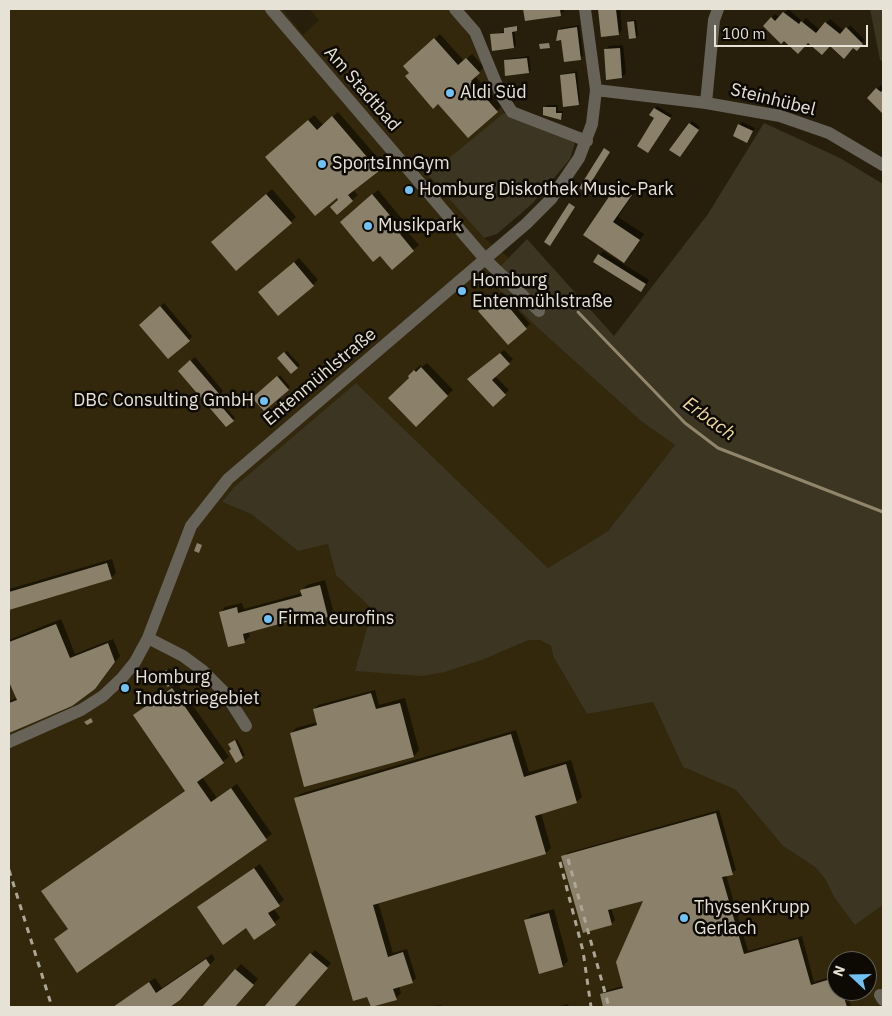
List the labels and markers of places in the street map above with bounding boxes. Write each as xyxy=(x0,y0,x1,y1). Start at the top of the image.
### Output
place label: Aldi Süd xyxy=(460,82,527,104)
marker: Aldi Süd xyxy=(444,87,456,99)
place label: SportsInnGym xyxy=(332,153,450,175)
marker: SportsInnGym xyxy=(316,158,328,170)
place label: Homburg Diskothek Music-Park xyxy=(419,179,674,201)
marker: Homburg Diskothek Music-Park xyxy=(403,184,415,196)
place label: Musikpark xyxy=(378,215,462,237)
marker: Musikpark xyxy=(362,220,374,232)
place label: Homburg Entenmühlstraße xyxy=(472,270,613,312)
marker: Homburg Entenmühlstraße xyxy=(456,285,468,297)
place label: DBC Consulting GmbH xyxy=(73,390,254,412)
marker: DBC Consulting GmbH xyxy=(258,395,270,407)
place label: Firma eurofins xyxy=(278,608,395,630)
marker: Firma eurofins xyxy=(262,613,274,625)
place label: Homburg Industriegebiet xyxy=(135,667,259,710)
marker: Homburg Industriegebiet xyxy=(119,682,131,694)
place label: ThyssenKrupp Gerlach xyxy=(694,897,810,940)
marker: ThyssenKrupp Gerlach xyxy=(678,912,690,924)

